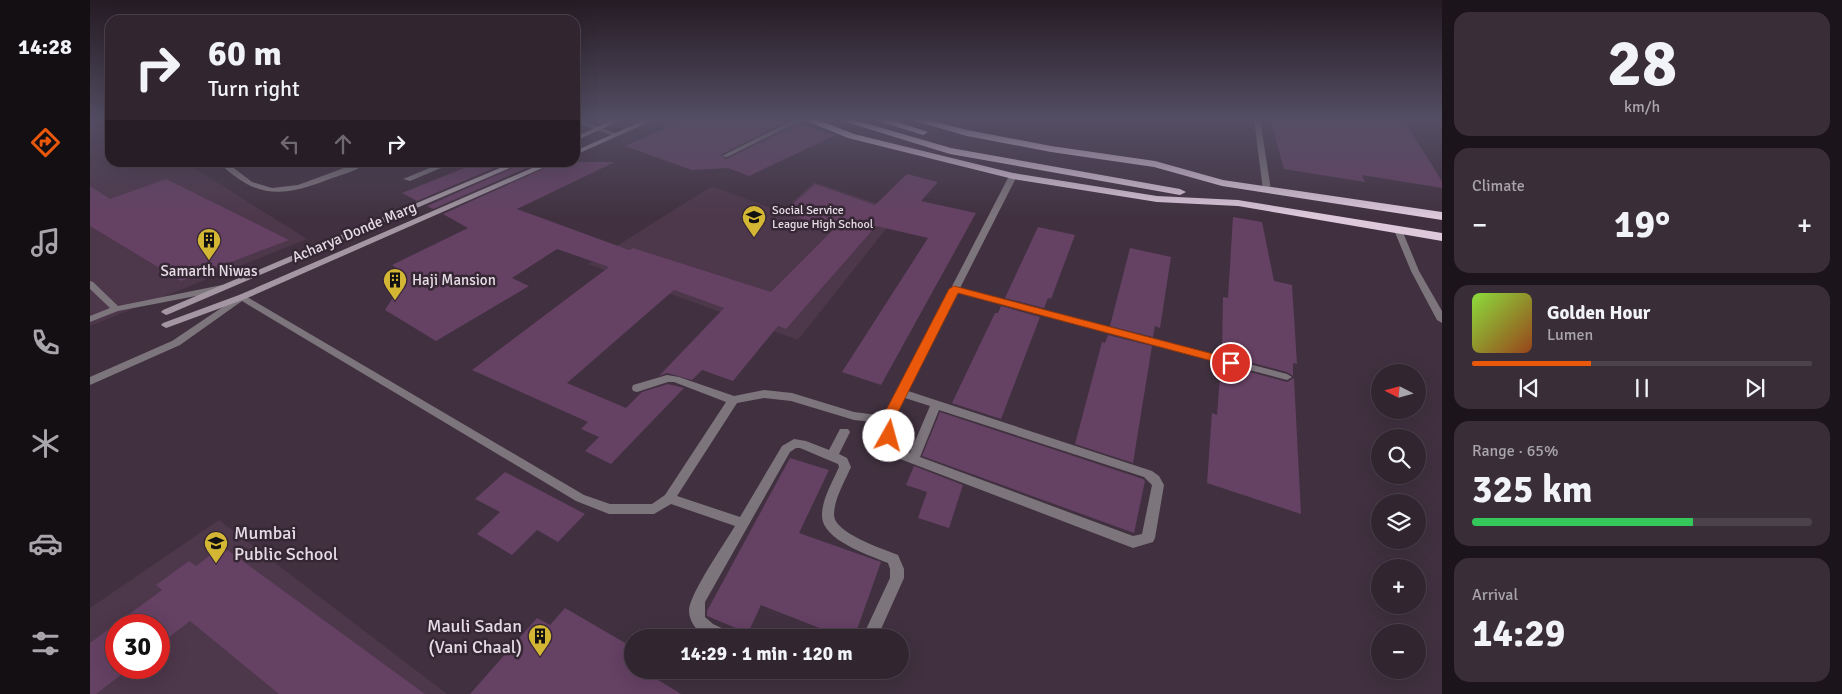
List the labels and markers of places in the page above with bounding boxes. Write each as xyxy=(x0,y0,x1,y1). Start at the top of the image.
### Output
place label: Social Service League High School xyxy=(772,203,874,232)
school or university icon: Social Service League High School xyxy=(741,204,767,238)
building icon: Samarth Niwas xyxy=(196,227,222,261)
place label: Samarth Niwas xyxy=(160,262,258,280)
building icon: Haji Mansion xyxy=(382,267,408,301)
place label: Haji Mansion xyxy=(412,271,496,289)
pin xyxy=(1210,342,1252,384)
place label: Mumbai Public School xyxy=(234,522,338,565)
school or university icon: Mumbai Public School xyxy=(203,530,229,564)
place label: Mauli Sadan (Vani Chaal) xyxy=(427,615,522,658)
building icon: Mauli Sadan (Vani Chaal) xyxy=(527,623,553,657)

